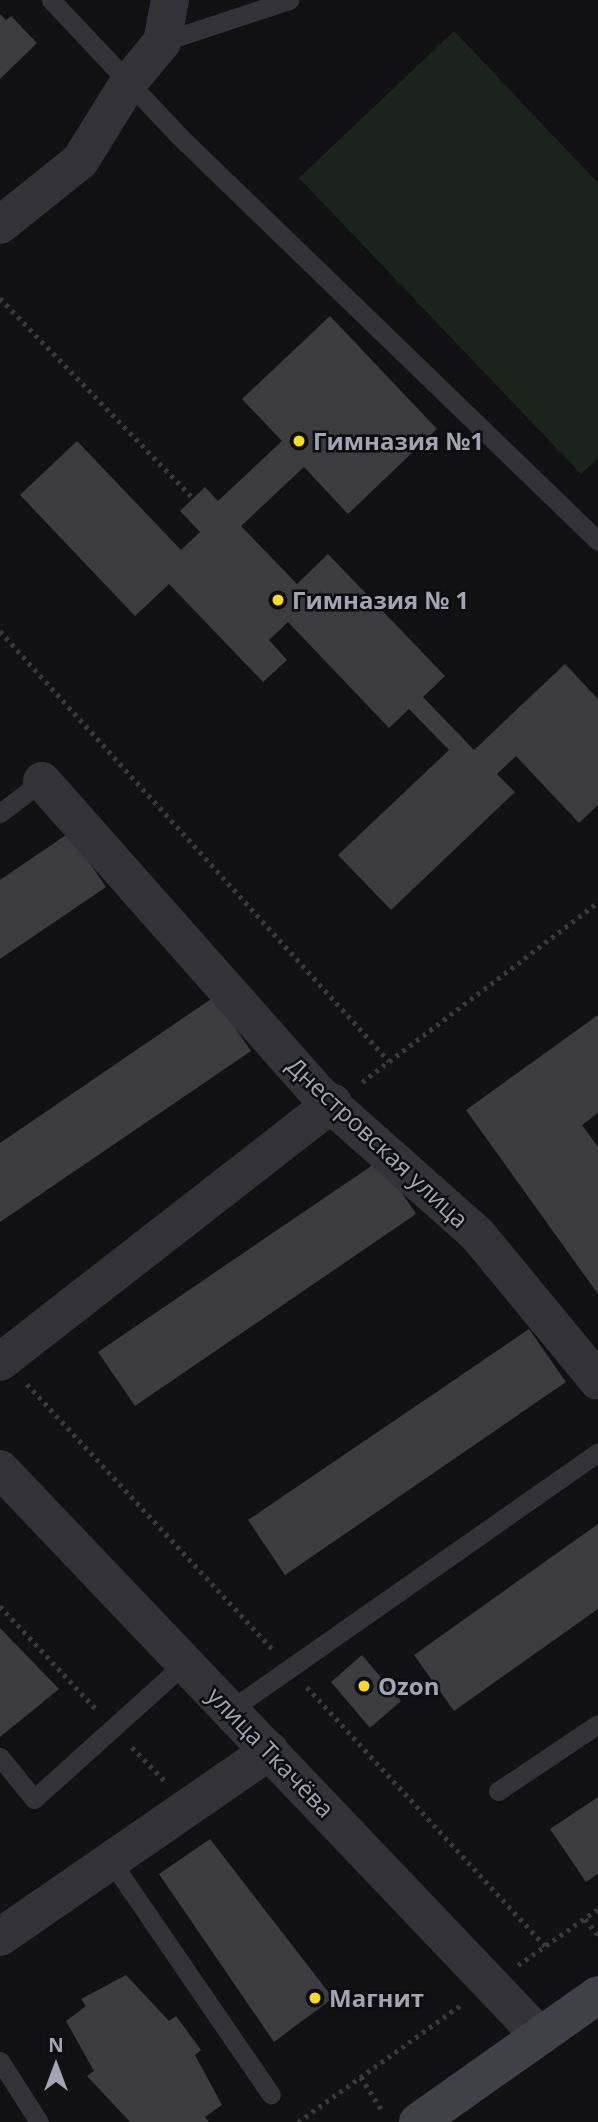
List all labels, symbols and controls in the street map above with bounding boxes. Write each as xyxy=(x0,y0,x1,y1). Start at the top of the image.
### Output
place label: Гимназия №1 xyxy=(313,427,484,455)
marker: Гимназия №1 xyxy=(291,433,307,449)
place label: Гимназия № 1 xyxy=(292,586,469,614)
marker: Гимназия № 1 xyxy=(270,592,286,608)
street label: Днестровская улица xyxy=(282,1051,474,1233)
place label: Ozon xyxy=(378,1672,439,1700)
marker: Ozon xyxy=(356,1678,372,1694)
street label: улица Ткачёва xyxy=(202,1681,340,1823)
place label: Магнит xyxy=(329,1984,424,2012)
marker: Магнит xyxy=(307,1990,323,2006)
north arrow xyxy=(21,2031,91,2101)
text: N xyxy=(48,2032,64,2058)

